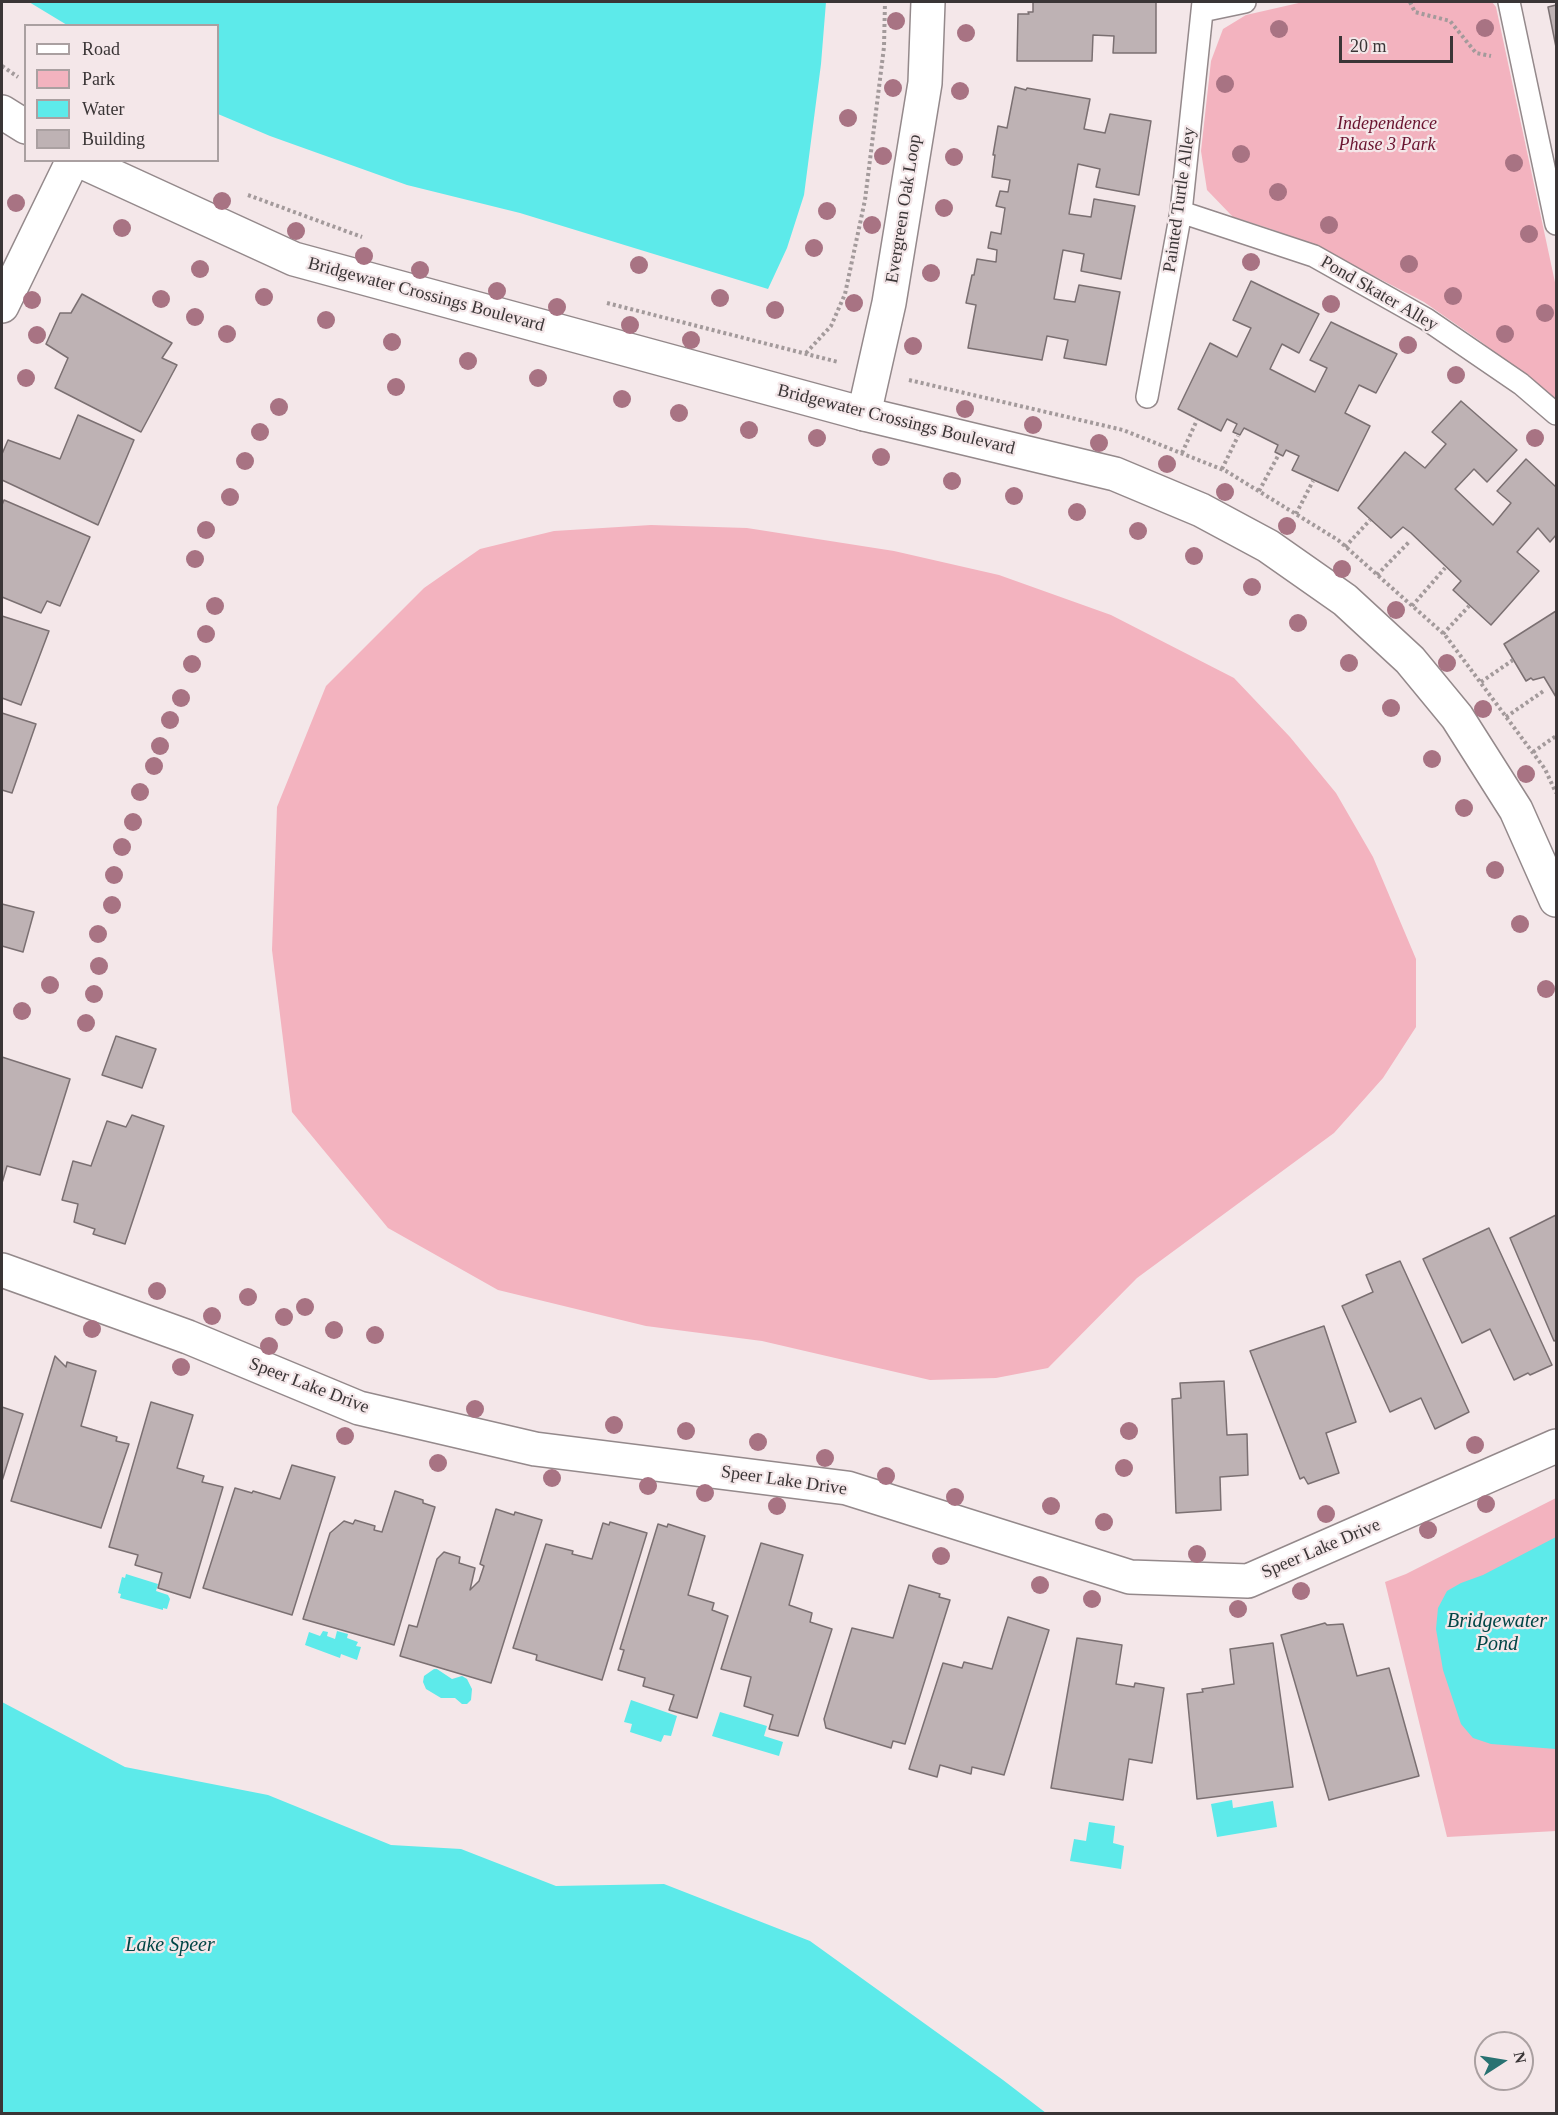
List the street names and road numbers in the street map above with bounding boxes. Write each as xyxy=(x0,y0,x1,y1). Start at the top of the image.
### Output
street label: Painted Turtle Alley xyxy=(1159,126,1201,274)
street label: Evergreen Oak Loop xyxy=(882,133,926,285)
street label: Pond Skater Alley xyxy=(1316,252,1442,336)
street label: Bridgewater Crossings Boulevard xyxy=(305,253,547,337)
street label: Bridgewater Crossings Boulevard xyxy=(775,380,1017,460)
street label: Speer Lake Drive xyxy=(246,1353,372,1419)
street label: Speer Lake Drive xyxy=(720,1461,848,1501)
street label: Speer Lake Drive xyxy=(1258,1514,1384,1584)

